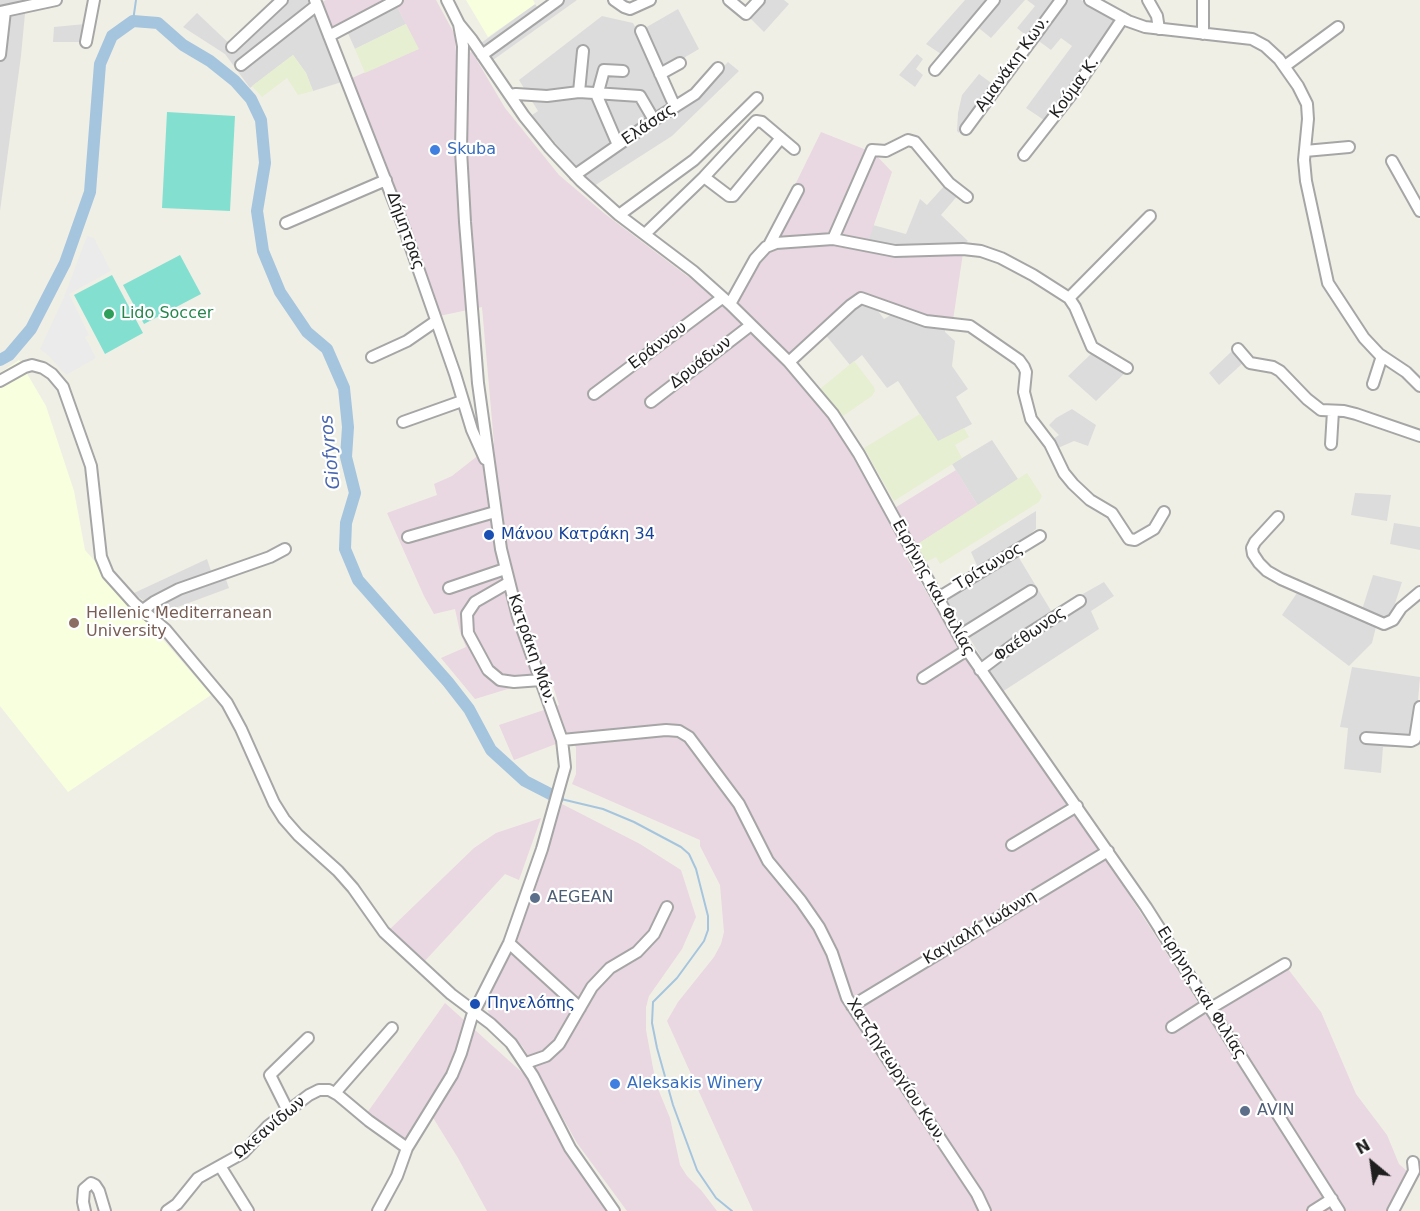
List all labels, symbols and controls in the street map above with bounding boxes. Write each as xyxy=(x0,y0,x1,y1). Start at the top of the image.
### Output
street label: Αμανάκη Κων. xyxy=(972,12,1054,116)
street label: Κούμα Κ. xyxy=(1046,54,1104,122)
street label: Ελάσας xyxy=(619,100,679,150)
place label: Skuba xyxy=(447,140,496,160)
marker: Skuba xyxy=(428,143,442,157)
street label: Δήμητρας xyxy=(382,190,428,272)
place label: Lido Soccer xyxy=(121,304,213,324)
marker: Lido Soccer xyxy=(102,307,116,321)
street label: Εράννου xyxy=(625,318,691,374)
street label: Δρυάδων xyxy=(666,333,736,393)
water label: Giofyros xyxy=(316,414,346,490)
street label: Ειρήνης και Φιλίας xyxy=(888,517,978,659)
place label: Μάνου Κατράκη 34 xyxy=(501,525,655,545)
marker: Μάνου Κατράκη 34 xyxy=(482,528,496,542)
street label: Τρίτωνος xyxy=(951,539,1027,595)
street label: Κατράκη Μάν. xyxy=(503,592,559,706)
street label: Φαέθωνος xyxy=(990,603,1070,667)
place label: Hellenic Mediterranean University xyxy=(86,604,272,642)
marker: Hellenic Mediterranean University xyxy=(67,616,81,630)
street label: Καγιαλή Ιωάννη xyxy=(920,887,1040,969)
place label: AEGEAN xyxy=(547,888,613,908)
marker: AEGEAN xyxy=(528,891,542,905)
street label: Ειρήνης και Φιλίας xyxy=(1152,923,1250,1063)
place label: Πηνελόπης xyxy=(487,994,575,1014)
street label: Χατζηγεωργίου Κων. xyxy=(842,995,950,1147)
marker: Πηνελόπης xyxy=(468,997,482,1011)
place label: Aleksakis Winery xyxy=(627,1074,763,1094)
marker: Aleksakis Winery xyxy=(608,1077,622,1091)
street label: Ωκεανίδων xyxy=(230,1093,310,1163)
place label: AVIN xyxy=(1257,1101,1295,1121)
marker: AVIN xyxy=(1238,1104,1252,1118)
north arrow xyxy=(1342,1133,1402,1193)
text: N xyxy=(1353,1135,1373,1158)

